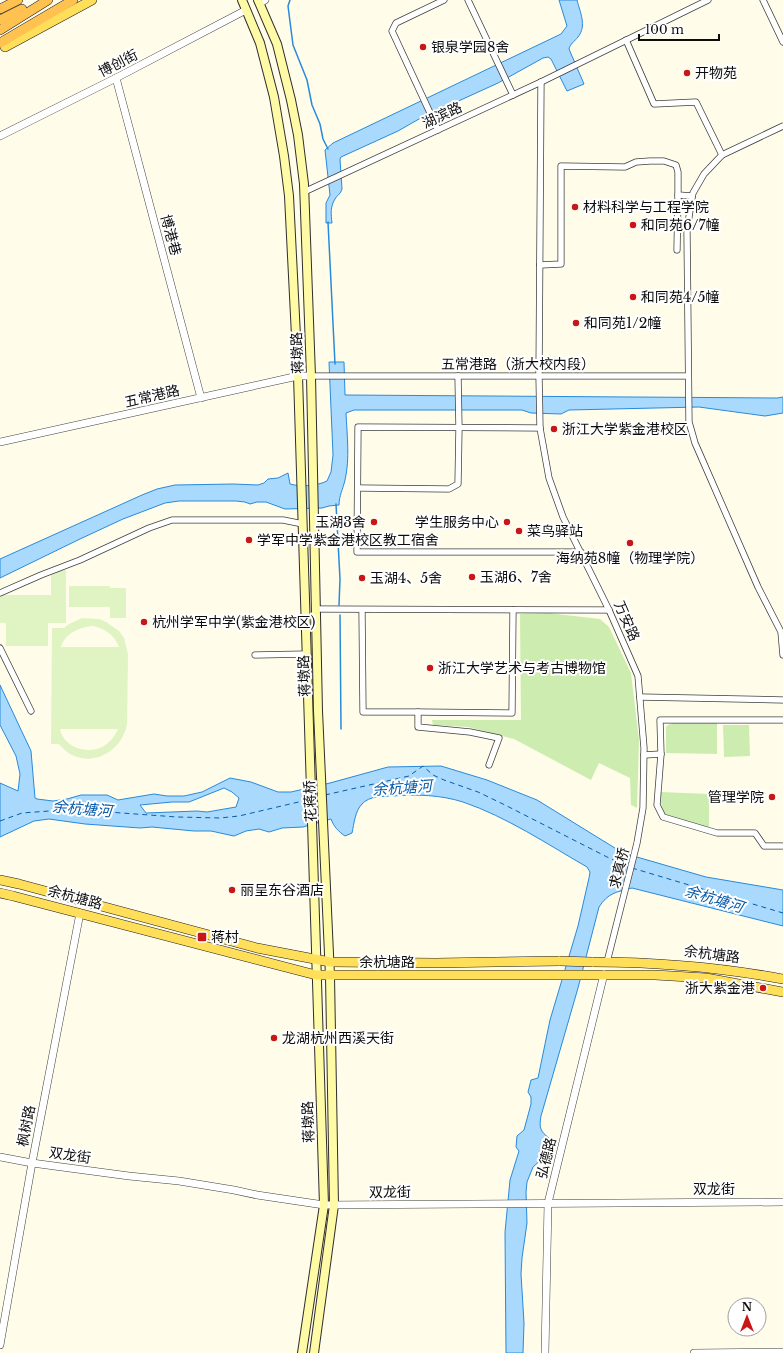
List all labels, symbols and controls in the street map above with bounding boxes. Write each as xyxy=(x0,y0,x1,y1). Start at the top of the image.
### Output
scale bar xyxy=(639,16,719,42)
text: 100 m xyxy=(645,22,684,37)
place label: 银泉学园8舍 xyxy=(431,38,509,56)
marker: 银泉学园8舍 xyxy=(418,42,428,52)
street label: 博创街 xyxy=(95,45,141,81)
place label: 开物苑 xyxy=(695,64,737,82)
marker: 开物苑 xyxy=(682,68,692,78)
street label: 湖滨路 xyxy=(419,98,465,132)
place label: 材料科学与工程学院 xyxy=(583,198,709,216)
marker: 材料科学与工程学院 xyxy=(570,202,580,212)
street label: 博港巷 xyxy=(157,212,185,258)
place label: 和同苑6/7幢 xyxy=(641,216,719,234)
marker: 和同苑6/7幢 xyxy=(628,220,638,230)
place label: 和同苑4/5幢 xyxy=(641,288,719,306)
marker: 和同苑4/5幢 xyxy=(628,292,638,302)
place label: 和同苑1/2幢 xyxy=(584,314,661,332)
marker: 和同苑1/2幢 xyxy=(571,318,581,328)
street label: 蒋墩路 xyxy=(287,332,307,374)
street label: 五常港路（浙大校内段） xyxy=(441,355,595,373)
street label: 五常港路 xyxy=(123,381,181,411)
place label: 浙江大学紫金港校区 xyxy=(562,420,688,438)
marker: 浙江大学紫金港校区 xyxy=(549,424,559,434)
place label: 玉湖3舍 xyxy=(315,513,366,531)
place label: 学生服务中心 xyxy=(415,513,499,531)
marker: 玉湖3舍 xyxy=(369,517,379,527)
marker: 学生服务中心 xyxy=(502,517,512,527)
place label: 菜鸟驿站 xyxy=(527,522,583,540)
marker: 菜鸟驿站 xyxy=(514,526,524,536)
place label: 学军中学紫金港校区教工宿舍 xyxy=(257,531,439,549)
marker: 学军中学紫金港校区教工宿舍 xyxy=(244,535,254,545)
marker: 海纳苑8幢（物理学院） xyxy=(625,538,635,548)
place label: 海纳苑8幢（物理学院） xyxy=(556,549,704,567)
place label: 玉湖6、7舍 xyxy=(480,568,552,586)
place label: 玉湖4、5舍 xyxy=(370,569,442,587)
marker: 玉湖6、7舍 xyxy=(467,572,477,582)
marker: 玉湖4、5舍 xyxy=(357,573,367,583)
street label: 万安路 xyxy=(610,598,644,644)
place label: 杭州学军中学(紫金港校区) xyxy=(152,613,315,631)
marker: 杭州学军中学(紫金港校区) xyxy=(139,617,149,627)
street label: 蒋墩路 xyxy=(294,655,314,697)
place label: 浙江大学艺术与考古博物馆 xyxy=(438,659,606,677)
marker: 浙江大学艺术与考古博物馆 xyxy=(425,663,435,673)
water label: 余杭塘河 xyxy=(371,776,436,799)
street label: 花蒋桥 xyxy=(300,780,320,822)
place label: 管理学院 xyxy=(708,788,764,806)
marker: 管理学院 xyxy=(767,792,777,802)
water label: 余杭塘河 xyxy=(51,796,116,821)
street label: 求真桥 xyxy=(605,845,633,891)
street label: 余杭塘路 xyxy=(46,881,104,913)
place label: 丽呈东谷酒店 xyxy=(240,881,324,899)
water label: 余杭塘河 xyxy=(683,881,748,917)
marker: 丽呈东谷酒店 xyxy=(227,885,237,895)
place label: 蒋村 xyxy=(211,928,239,946)
marker: 蒋村 xyxy=(196,931,208,943)
street label: 余杭塘路 xyxy=(683,942,741,966)
street label: 余杭塘路 xyxy=(359,953,415,971)
place label: 浙大紫金港 xyxy=(685,979,755,997)
marker: 浙大紫金港 xyxy=(758,983,768,993)
place label: 龙湖杭州西溪天街 xyxy=(282,1029,394,1047)
marker: 龙湖杭州西溪天街 xyxy=(269,1033,279,1043)
street label: 蒋墩路 xyxy=(298,1101,318,1143)
street label: 枫树路 xyxy=(13,1104,39,1148)
street label: 弘德路 xyxy=(532,1135,560,1181)
street label: 双龙街 xyxy=(48,1143,92,1167)
street label: 双龙街 xyxy=(693,1180,735,1198)
street label: 双龙街 xyxy=(369,1183,411,1201)
north arrow xyxy=(727,1297,767,1337)
text: N xyxy=(742,1300,753,1314)

